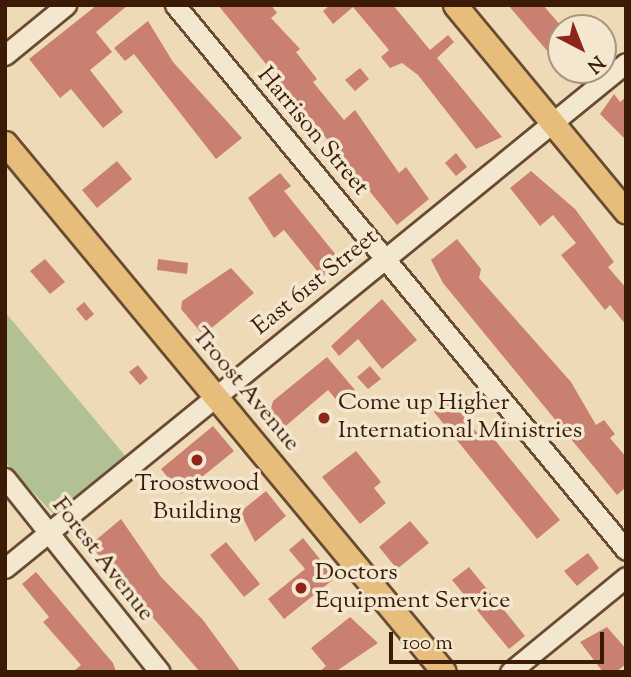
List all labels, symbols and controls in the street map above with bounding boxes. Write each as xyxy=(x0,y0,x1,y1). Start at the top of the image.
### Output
north arrow xyxy=(547,14,617,84)
text: N xyxy=(580,48,610,79)
street label: Harrison Street xyxy=(250,62,374,202)
street label: East 61st Street xyxy=(248,224,384,342)
street label: Troost Avenue xyxy=(185,322,305,458)
place label: Come up Higher International Ministries xyxy=(338,390,582,446)
marker: Come up Higher International Ministries xyxy=(316,410,332,426)
marker: Troostwood Building xyxy=(189,452,205,468)
place label: Troostwood Building xyxy=(135,471,259,527)
street label: Forest Avenue xyxy=(45,492,159,628)
place label: Doctors Equipment Service xyxy=(315,560,510,616)
marker: Doctors Equipment Service xyxy=(293,580,309,596)
scale bar xyxy=(393,618,608,662)
text: 100 m xyxy=(402,629,453,659)

